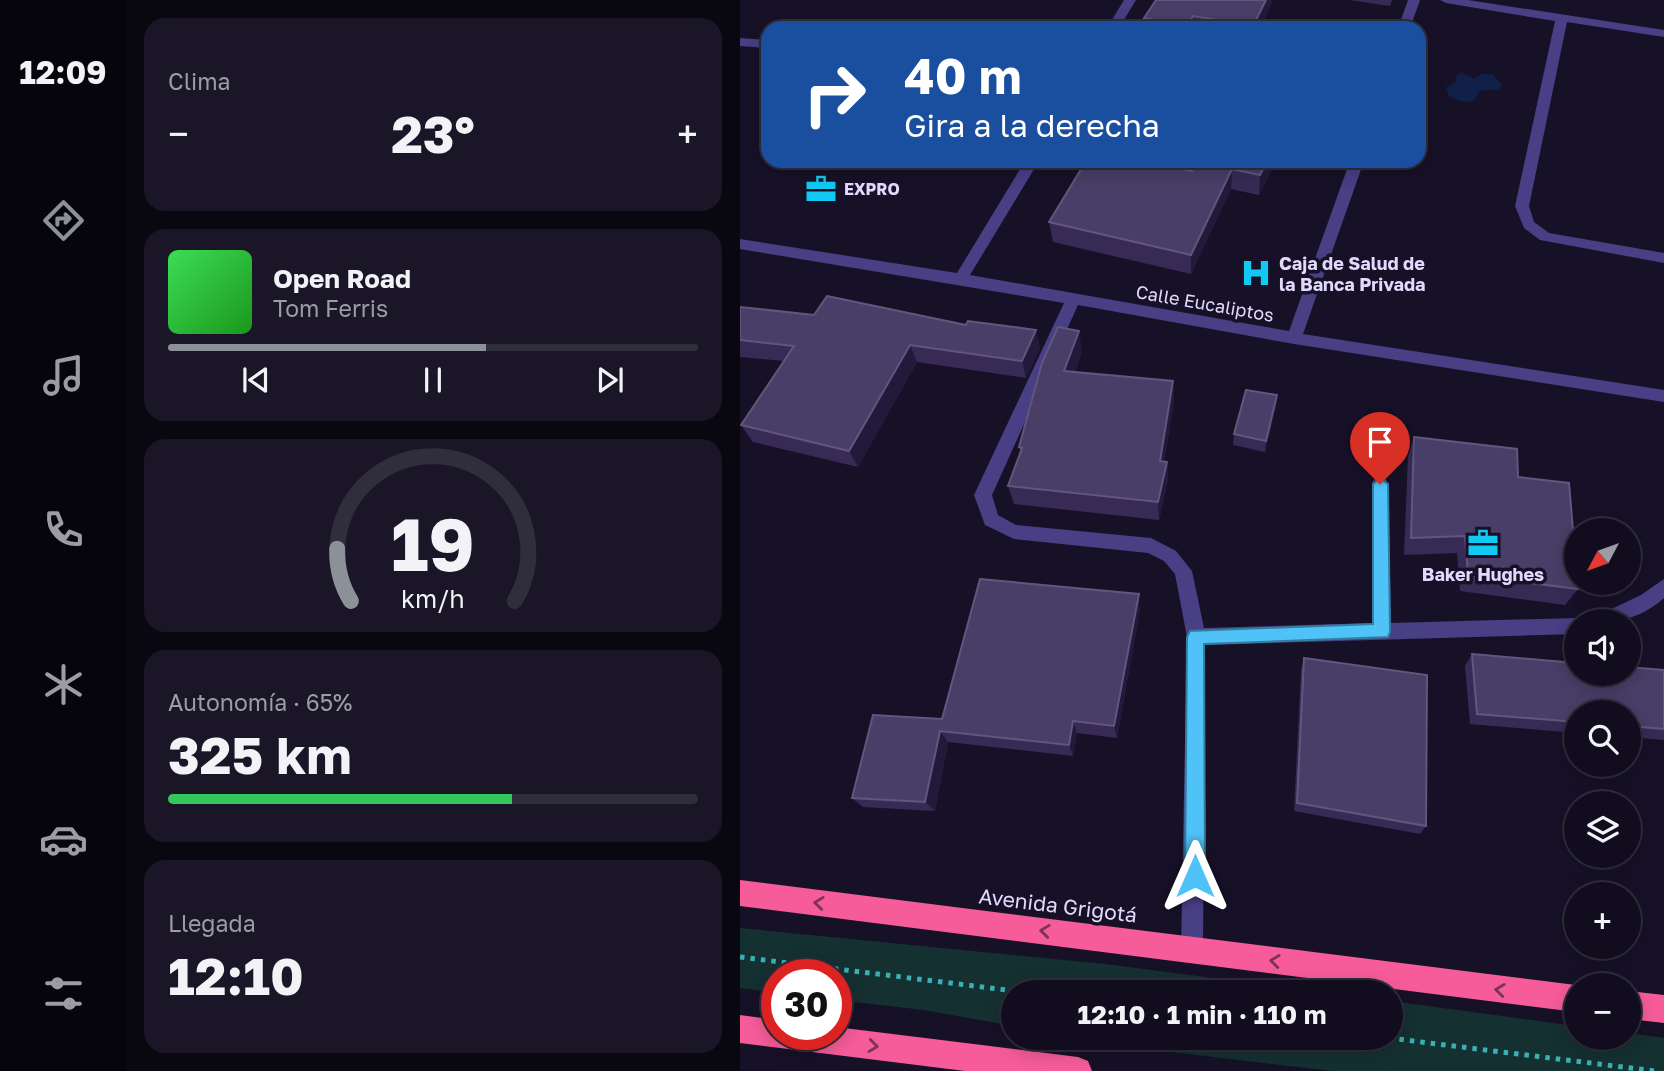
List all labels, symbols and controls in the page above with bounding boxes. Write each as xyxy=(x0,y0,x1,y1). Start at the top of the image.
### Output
text: 40 m xyxy=(904,46,1022,105)
icon: right xyxy=(789,49,880,140)
text: 12:09 xyxy=(19,53,107,91)
text: Clima xyxy=(168,67,231,95)
text: 23° xyxy=(391,102,475,164)
text: Gira a la derecha xyxy=(904,106,1160,144)
text: − xyxy=(168,111,189,156)
text: + xyxy=(677,111,698,156)
office icon: EXPRO xyxy=(804,172,838,206)
place label: EXPRO xyxy=(844,179,900,199)
icon: directions xyxy=(39,196,88,245)
place label: Caja de Salud de la Banca Privada xyxy=(1279,252,1425,295)
hospital icon: Caja de Salud de la Banca Privada xyxy=(1239,256,1273,290)
text: Open Road xyxy=(273,263,411,294)
street label: Calle Eucaliptos xyxy=(1134,280,1276,326)
text: Tom Ferris xyxy=(273,294,388,322)
icon: music xyxy=(39,351,88,400)
icon: previous xyxy=(237,361,275,399)
icon: pause xyxy=(414,361,452,399)
icon: next xyxy=(591,361,629,399)
pin xyxy=(1350,412,1410,484)
icon: arrive xyxy=(1361,423,1399,461)
text: 19 xyxy=(391,501,475,588)
icon: phone xyxy=(39,505,88,554)
north arrow xyxy=(1564,518,1641,595)
map controls xyxy=(1564,518,1641,1050)
office icon: Baker Hughes xyxy=(1466,526,1500,560)
place label: Baker Hughes xyxy=(1422,563,1544,585)
text: km/h xyxy=(401,583,465,614)
button: sound xyxy=(1564,609,1641,686)
icon: climate xyxy=(39,660,88,709)
text: Autonomía · 65% xyxy=(168,688,352,716)
button: search xyxy=(1564,700,1641,777)
text: 325 km xyxy=(168,723,352,785)
button: layers xyxy=(1564,791,1641,868)
icon: car xyxy=(39,815,88,864)
position arrow xyxy=(1158,839,1232,913)
street label: Avenida Grigotá xyxy=(977,882,1139,928)
button: + xyxy=(1564,882,1641,959)
one-way arrow xyxy=(814,895,825,910)
text: Llegada xyxy=(168,909,256,937)
one-way arrow xyxy=(1039,924,1051,939)
text: 12:10 xyxy=(168,944,304,1006)
one-way arrow xyxy=(1269,953,1280,968)
speed limit sign: 30 xyxy=(761,959,852,1050)
icon: filters xyxy=(39,969,88,1018)
button: − xyxy=(1564,973,1641,1050)
one-way arrow xyxy=(1494,982,1506,997)
text: 12:10 · 1 min · 110 m xyxy=(1078,999,1326,1030)
one-way arrow xyxy=(867,1038,879,1053)

